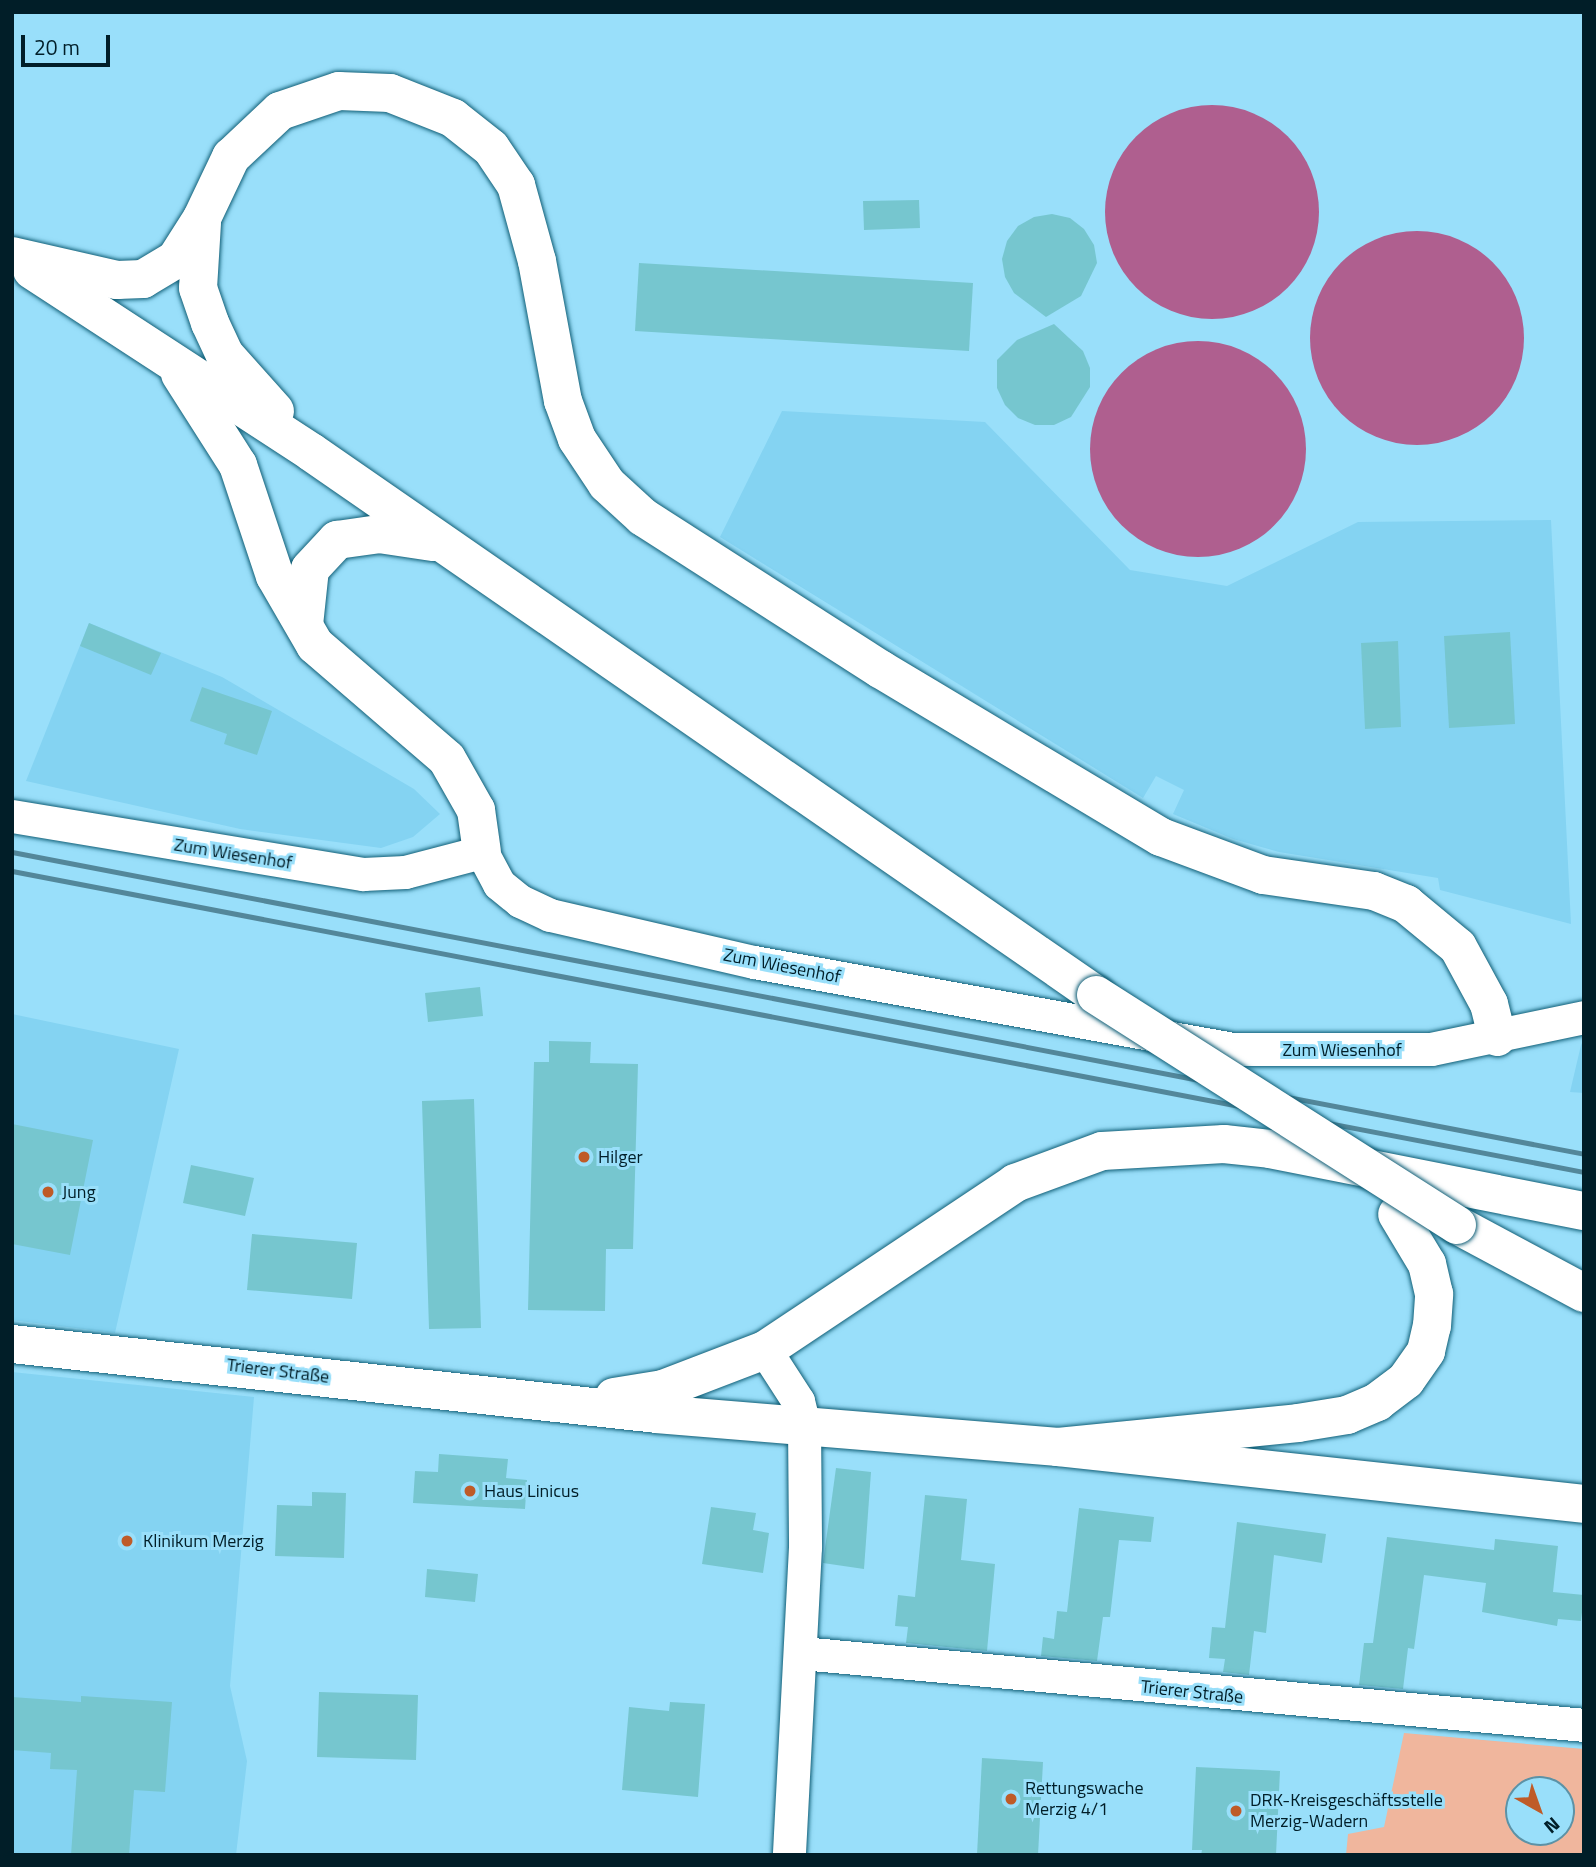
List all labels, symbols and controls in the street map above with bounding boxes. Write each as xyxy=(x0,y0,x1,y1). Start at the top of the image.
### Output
scale bar xyxy=(24,21,114,65)
text: 20 m xyxy=(34,31,80,63)
street label: Zum Wiesenhof xyxy=(172,834,294,874)
street label: Zum Wiesenhof xyxy=(721,944,843,988)
street label: Zum Wiesenhof xyxy=(1282,1039,1402,1061)
place label: Hilger xyxy=(598,1146,643,1168)
marker: Hilger xyxy=(576,1149,592,1165)
place label: Jung xyxy=(62,1181,96,1203)
marker: Jung xyxy=(40,1184,56,1200)
street label: Trierer Straße xyxy=(226,1354,330,1388)
place label: Haus Linicus xyxy=(484,1480,579,1502)
marker: Haus Linicus xyxy=(462,1483,478,1499)
place label: Klinikum Merzig xyxy=(143,1530,264,1552)
marker: Klinikum Merzig xyxy=(117,1531,137,1551)
street label: Trierer Straße xyxy=(1140,1676,1244,1708)
north arrow xyxy=(1505,1776,1575,1846)
place label: Rettungswache Merzig 4/1 xyxy=(1025,1778,1144,1820)
place label: DRK-Kreisgeschäftsstelle Merzig-Wadern xyxy=(1250,1790,1443,1832)
marker: Rettungswache Merzig 4/1 xyxy=(1003,1791,1019,1807)
marker: DRK-Kreisgeschäftsstelle Merzig-Wadern xyxy=(1228,1803,1244,1819)
text: N xyxy=(1538,1811,1567,1841)

